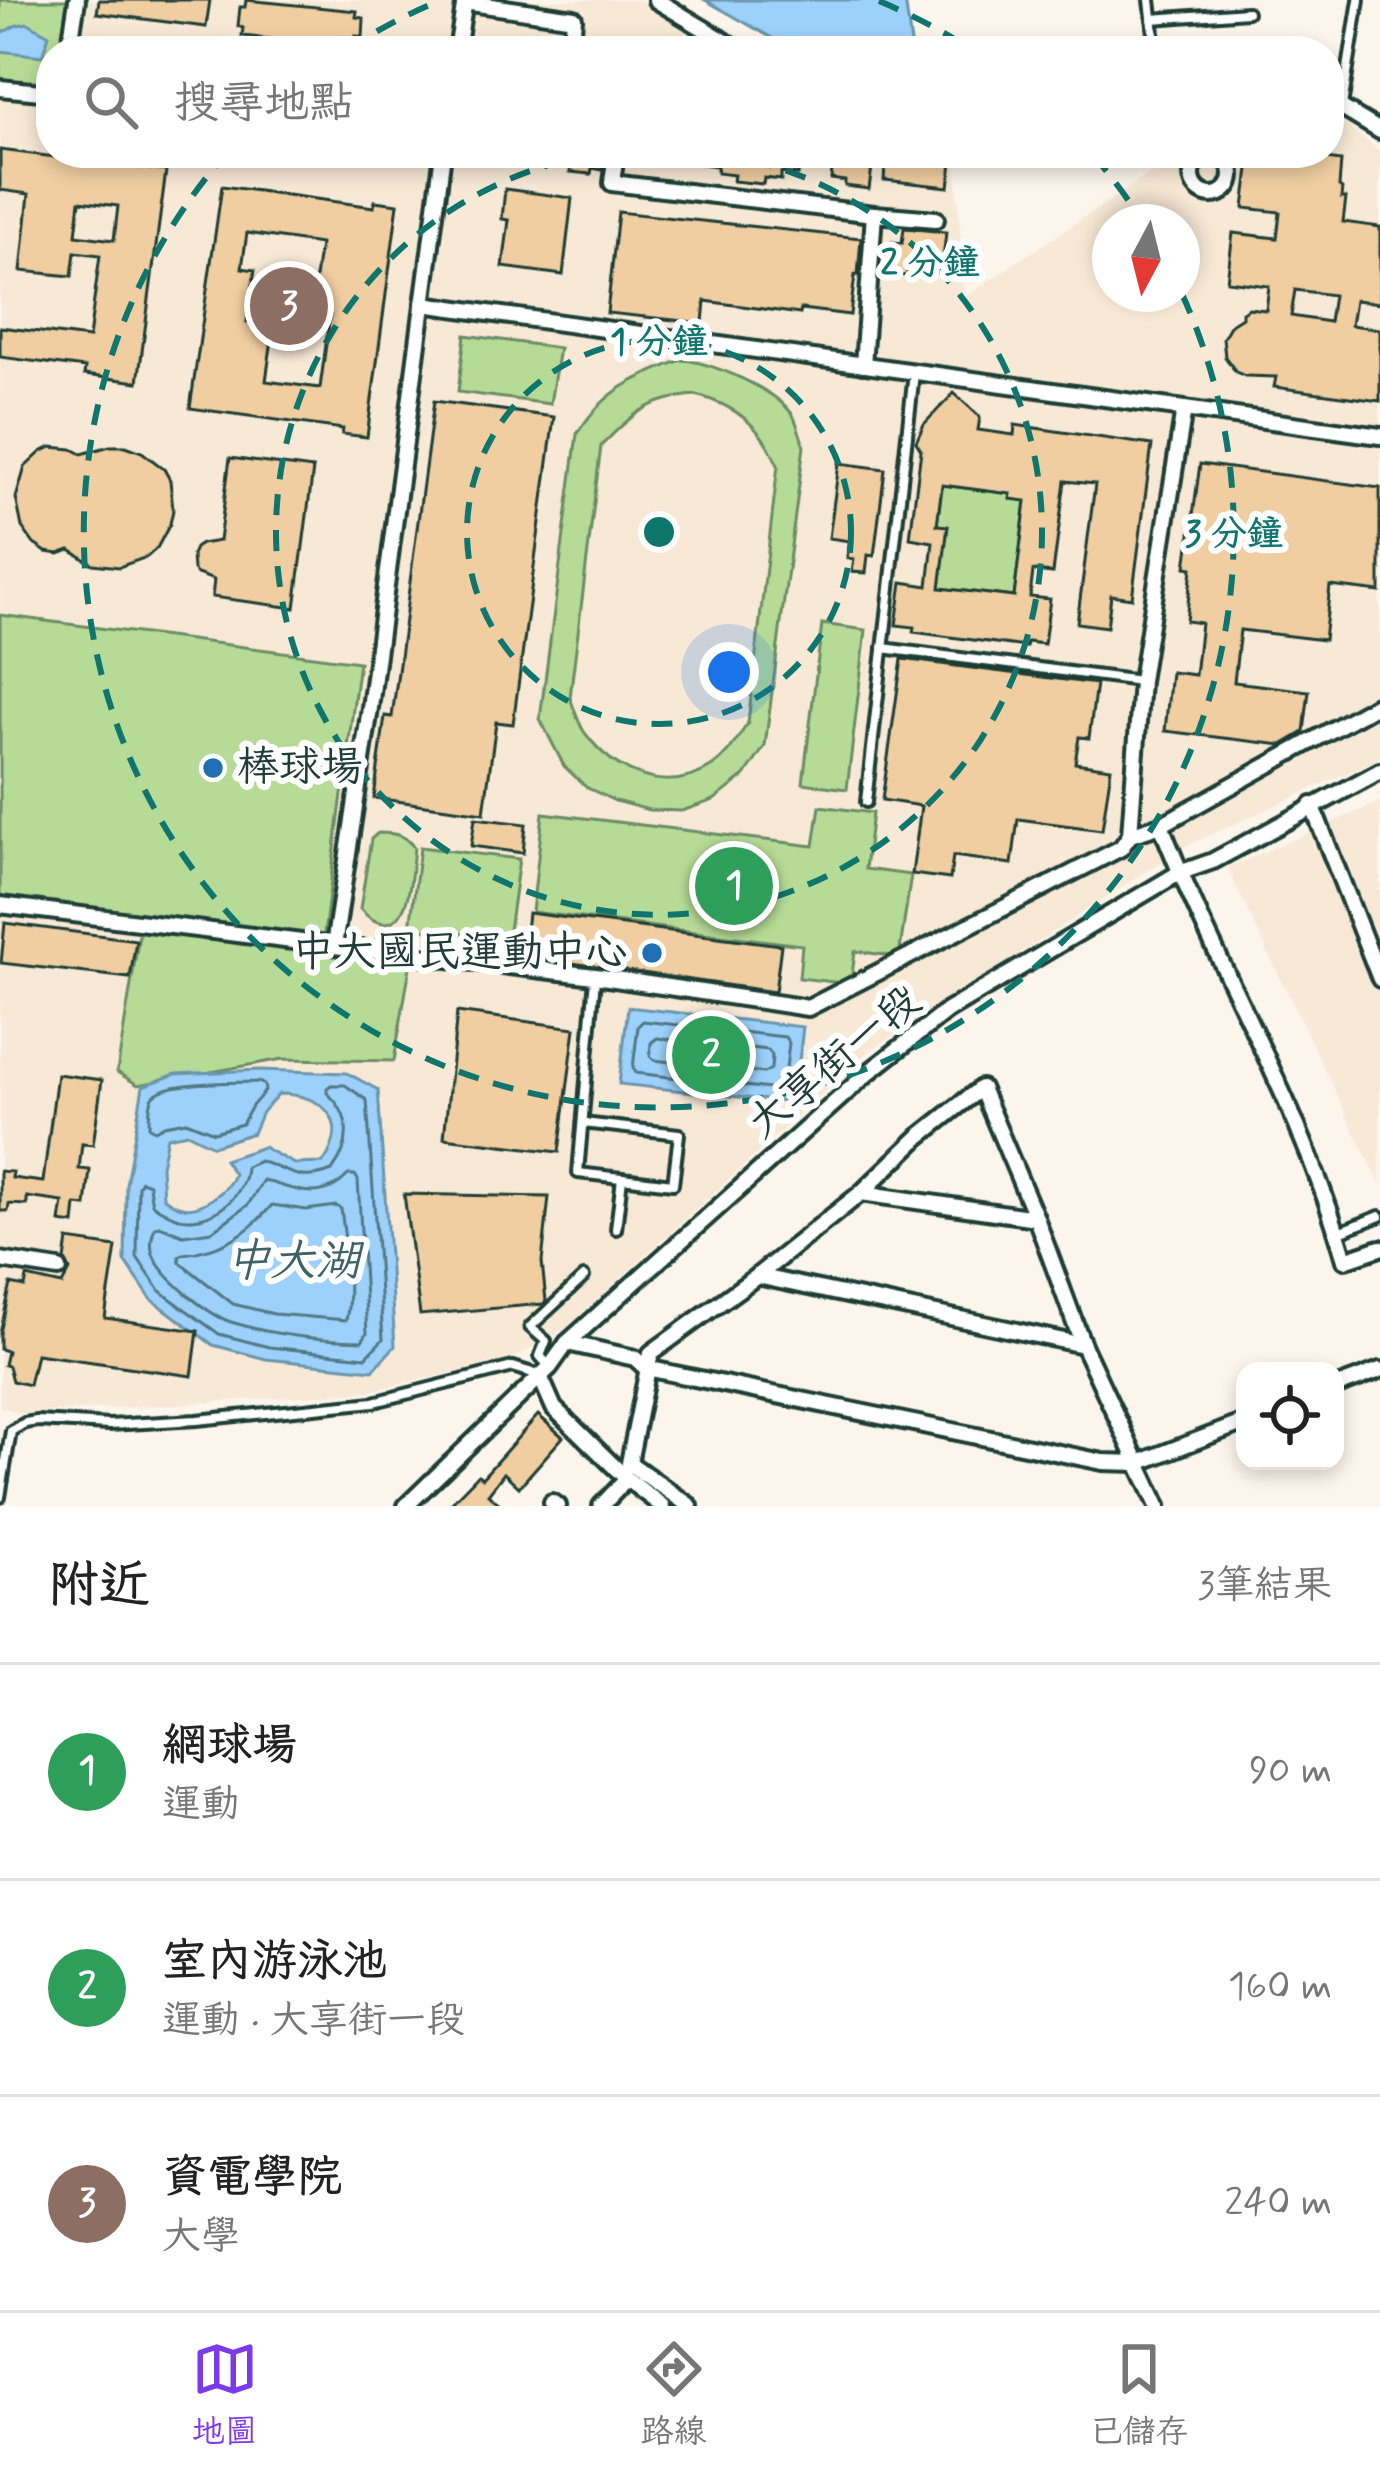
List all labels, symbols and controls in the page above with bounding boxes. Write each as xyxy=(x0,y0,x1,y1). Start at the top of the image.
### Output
search box xyxy=(36,36,1344,168)
icon: search xyxy=(78,69,144,135)
text: 搜尋地點 xyxy=(174,75,354,134)
north arrow xyxy=(1092,204,1200,312)
text: 2 分鐘 xyxy=(880,241,980,288)
pin: 3 xyxy=(250,261,328,351)
text: 1 分鐘 xyxy=(610,320,708,367)
centre of rings xyxy=(638,511,680,553)
text: 3 分鐘 xyxy=(1185,512,1283,559)
your location xyxy=(699,642,759,702)
place label: 棒球場 xyxy=(237,741,363,796)
marker: 棒球場 xyxy=(200,755,226,781)
pin: 1 xyxy=(695,841,773,931)
place label: 中大國民運動中心 xyxy=(292,926,628,981)
marker: 中大國民運動中心 xyxy=(639,940,665,966)
street label: 大享街一段 xyxy=(737,974,933,1152)
pin: 2 xyxy=(672,1010,750,1100)
water label: 中大湖 xyxy=(225,1233,364,1292)
map controls xyxy=(1236,1362,1344,1470)
button: locate xyxy=(1236,1362,1344,1470)
text: 附近 xyxy=(48,1554,150,1620)
text: 3筆結果 xyxy=(1197,1561,1332,1612)
text: 網球場 xyxy=(162,1717,297,1776)
text: 1 xyxy=(78,1746,96,1797)
text: 90 m xyxy=(1249,1746,1332,1797)
text: 運動 xyxy=(162,1780,240,1831)
text: 室內游泳池 xyxy=(162,1933,387,1992)
text: 2 xyxy=(77,1962,97,2013)
text: 160 m xyxy=(1228,1962,1332,2013)
text: 運動 · 大享街一段 xyxy=(162,1996,465,2047)
text: 資電學院 xyxy=(162,2149,342,2208)
text: 3 xyxy=(78,2178,96,2229)
text: 240 m xyxy=(1224,2178,1332,2229)
text: 大學 xyxy=(162,2212,240,2263)
tab: 地圖 xyxy=(192,2336,258,2455)
tab: 路線 xyxy=(641,2336,707,2455)
tab: 已儲存 xyxy=(1090,2336,1189,2455)

